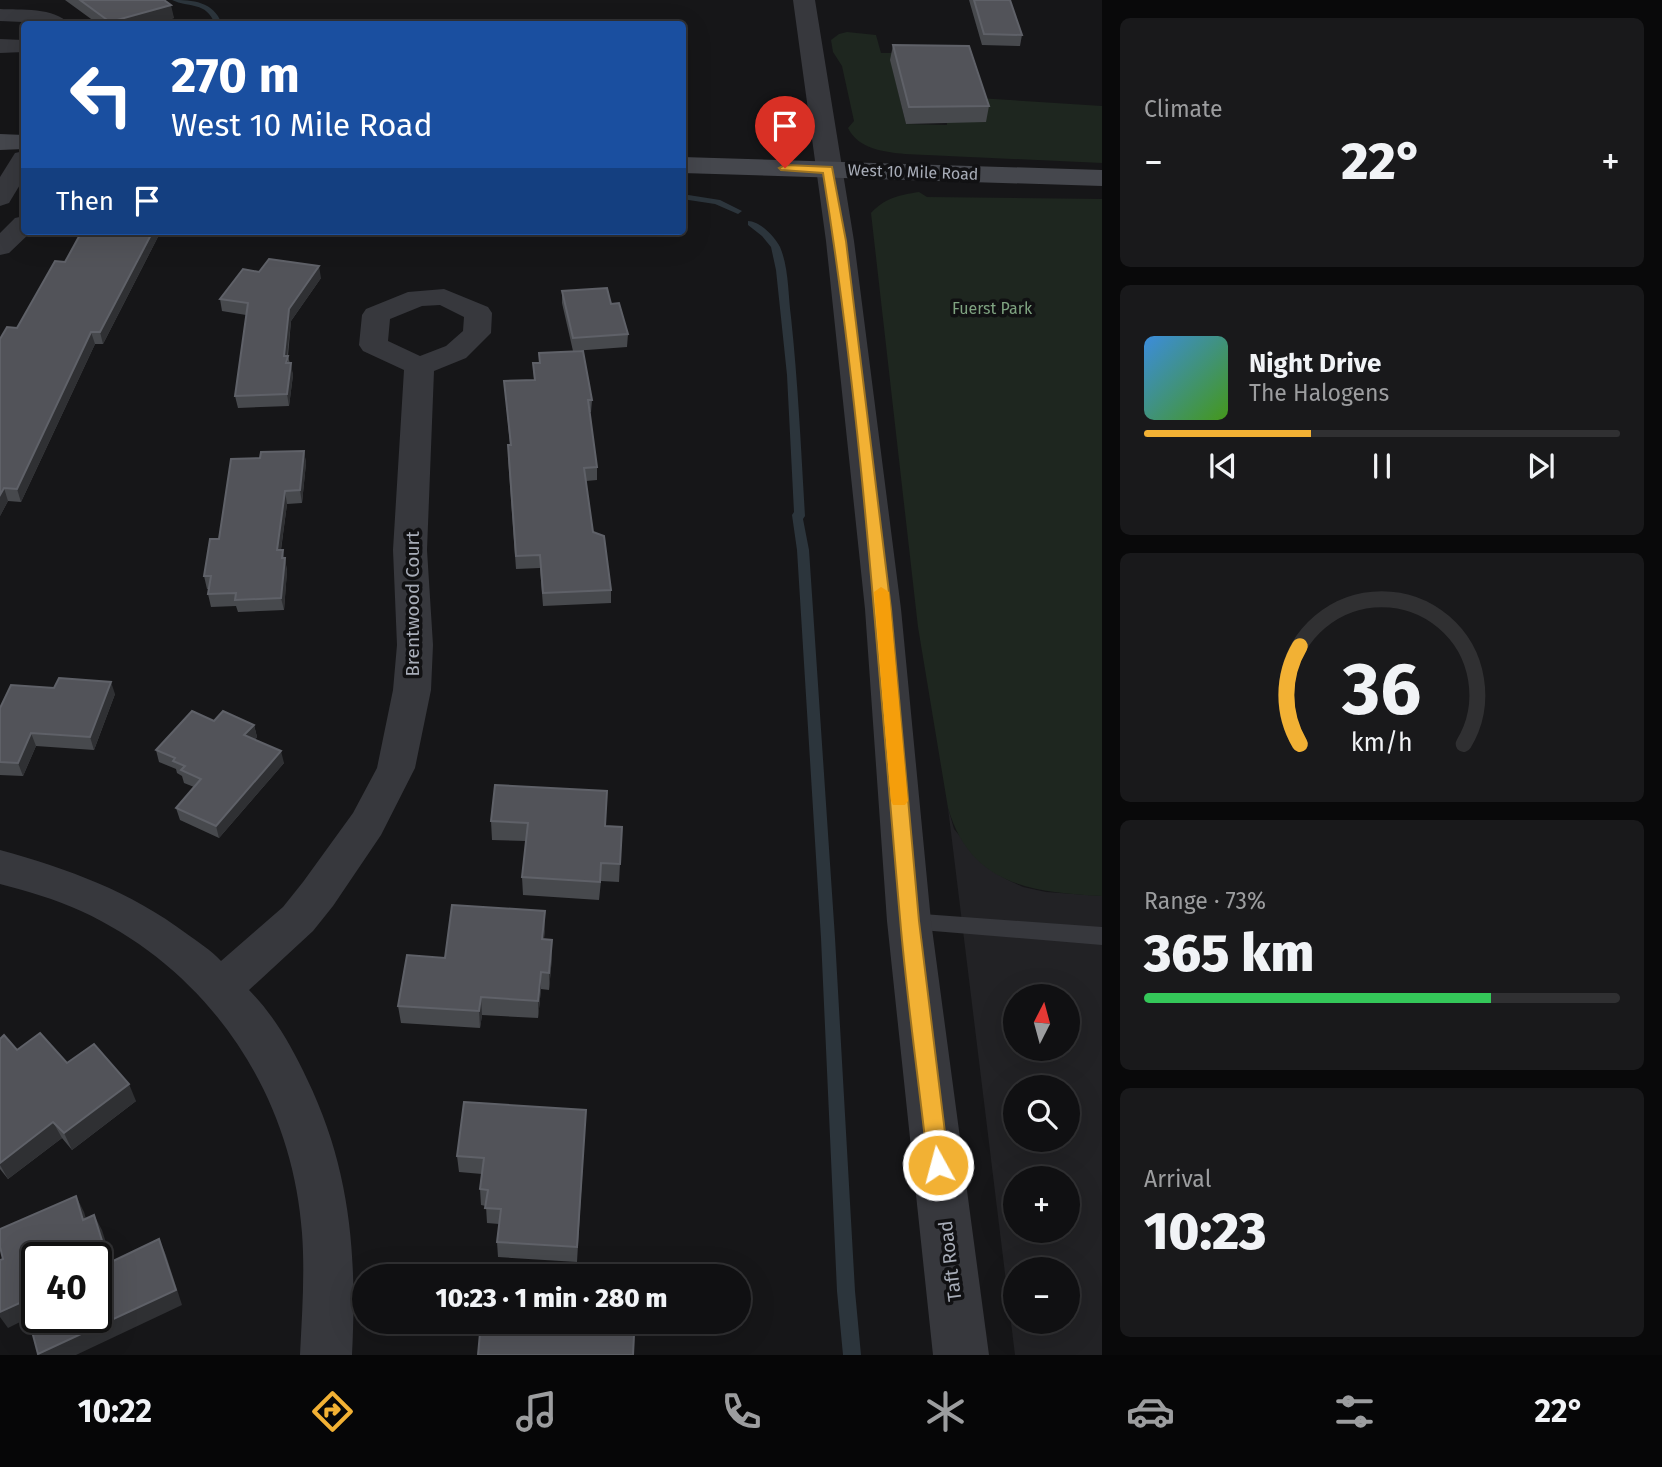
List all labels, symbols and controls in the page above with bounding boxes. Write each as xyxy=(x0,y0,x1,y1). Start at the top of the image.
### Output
text: 270 m xyxy=(171,46,300,105)
icon: left xyxy=(56,49,147,140)
text: Climate xyxy=(1144,95,1223,123)
pin xyxy=(755,96,815,168)
text: West 10 Mile Road xyxy=(171,106,433,144)
icon: arrive xyxy=(766,107,804,145)
text: 22° xyxy=(1341,130,1423,193)
text: − xyxy=(1144,139,1163,185)
text: + xyxy=(1601,139,1620,185)
street label: West 10 Mile Road xyxy=(847,160,979,184)
icon: arrive xyxy=(128,182,166,220)
text: Then xyxy=(56,186,114,217)
park label: Fuerst Park xyxy=(952,299,1033,318)
text: Night Drive xyxy=(1249,348,1381,379)
text: The Halogens xyxy=(1249,379,1389,407)
icon: previous xyxy=(1204,447,1242,485)
icon: pause xyxy=(1363,447,1401,485)
icon: next xyxy=(1522,447,1560,485)
street label: Brentwood Court xyxy=(401,531,424,677)
text: 36 xyxy=(1342,646,1421,733)
text: km/h xyxy=(1351,727,1413,757)
text: Range · 73% xyxy=(1144,887,1266,915)
text: 365 km xyxy=(1144,922,1314,985)
north arrow xyxy=(1003,984,1080,1060)
map controls xyxy=(1003,984,1080,1334)
button: search xyxy=(1003,1075,1080,1152)
position arrow xyxy=(901,1128,975,1202)
text: Arrival xyxy=(1144,1165,1211,1193)
button: + xyxy=(1003,1166,1080,1243)
text: 10:23 xyxy=(1144,1200,1266,1263)
street label: Taft Road xyxy=(934,1219,966,1303)
speed limit sign: 40 xyxy=(21,1242,112,1333)
button: − xyxy=(1003,1257,1080,1334)
text: 10:23 · 1 min · 280 m xyxy=(436,1283,667,1314)
icon: directions xyxy=(308,1387,357,1436)
icon: music xyxy=(512,1387,561,1436)
icon: phone xyxy=(717,1387,766,1436)
icon: climate xyxy=(921,1387,970,1436)
icon: car xyxy=(1126,1387,1175,1436)
icon: filters xyxy=(1330,1387,1379,1436)
text: 10:22 xyxy=(78,1392,152,1430)
text: 22° xyxy=(1534,1392,1584,1430)

